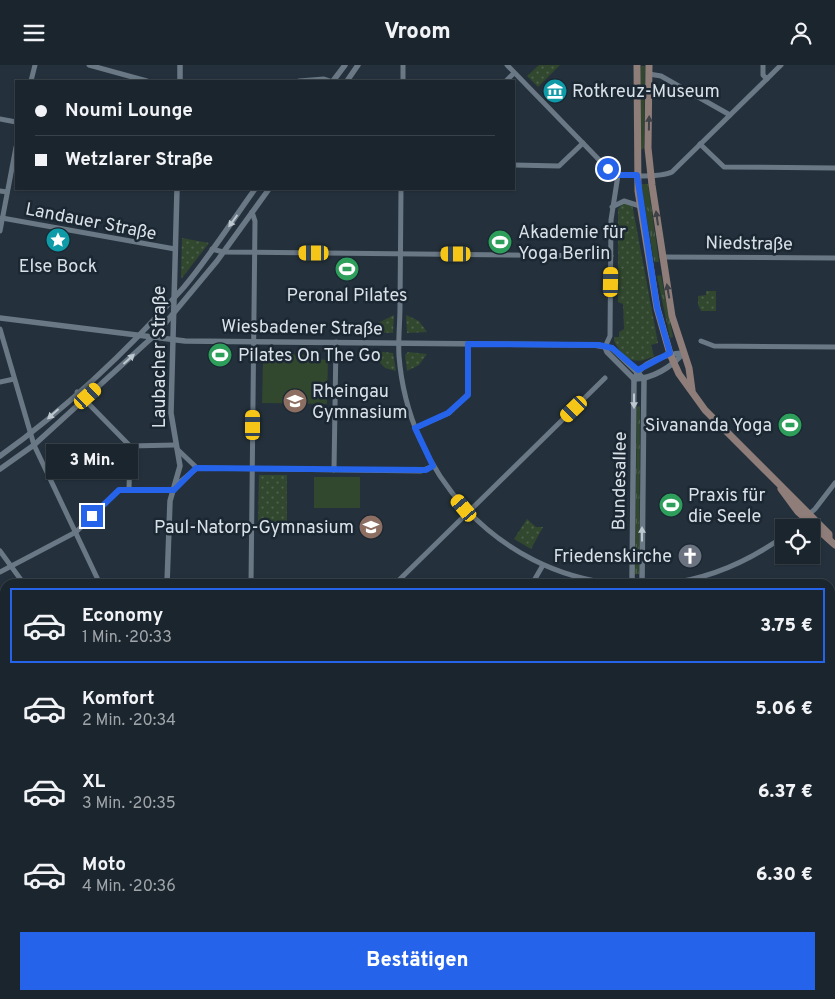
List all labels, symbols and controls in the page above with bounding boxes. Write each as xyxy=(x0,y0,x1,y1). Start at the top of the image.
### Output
icon: menu xyxy=(20,19,48,47)
text: Vroom xyxy=(384,19,451,46)
icon: person xyxy=(787,19,815,47)
museum icon: Rotkreuz-Museum xyxy=(542,78,568,104)
place label: Rotkreuz-Museum xyxy=(572,81,720,104)
text: Noumi Lounge xyxy=(65,99,193,123)
one-way arrow xyxy=(645,114,653,130)
text: Wetzlarer Straße xyxy=(65,148,213,172)
route start xyxy=(597,158,619,180)
street label: Landauer Straße xyxy=(23,198,158,246)
one-way arrow xyxy=(652,210,660,226)
one-way arrow xyxy=(228,214,238,227)
place label: Akademie für Yoga Berlin xyxy=(518,222,626,266)
place icon: Else Bock xyxy=(45,227,71,253)
sports icon: Akademie für Yoga Berlin xyxy=(487,229,513,255)
street label: Niedstraße xyxy=(705,232,793,257)
car xyxy=(299,246,329,261)
car xyxy=(441,247,471,262)
place label: Else Bock xyxy=(19,256,97,279)
sports icon: Peronal Pilates xyxy=(334,256,360,282)
car xyxy=(603,267,618,297)
one-way arrow xyxy=(664,284,672,299)
place label: Peronal Pilates xyxy=(287,285,407,308)
street label: Laubacher Straße xyxy=(149,286,172,428)
street label: Wiesbadener Straße xyxy=(221,316,383,341)
sports icon: Pilates On The Go xyxy=(207,342,233,368)
place label: Pilates On The Go xyxy=(238,345,381,368)
one-way arrow xyxy=(122,353,134,365)
car xyxy=(71,380,104,412)
place label: Rheingau Gymnasium xyxy=(312,381,407,425)
school or university icon: Rheingau Gymnasium xyxy=(282,388,308,414)
car xyxy=(557,393,590,425)
one-way arrow xyxy=(630,393,638,409)
one-way arrow xyxy=(47,408,59,420)
car xyxy=(245,410,260,440)
sports icon: Sivananda Yoga xyxy=(777,412,803,438)
place label: Sivananda Yoga xyxy=(645,415,772,438)
street label: Bundesallee xyxy=(608,431,633,531)
callout: 3 Min. xyxy=(46,443,138,479)
text: 3 Min. xyxy=(69,451,115,471)
place label: Praxis für die Seele xyxy=(688,485,765,529)
car xyxy=(448,492,479,524)
sports icon: Praxis für die Seele xyxy=(658,492,684,518)
route end xyxy=(81,505,103,527)
school or university icon: Paul-Natorp-Gymnasium xyxy=(358,514,384,540)
place label: Paul-Natorp-Gymnasium xyxy=(154,517,354,540)
map controls xyxy=(775,519,820,564)
button: locate xyxy=(775,519,820,564)
one-way arrow xyxy=(638,526,646,542)
church icon: Friedenskirche xyxy=(677,543,703,569)
place label: Friedenskirche xyxy=(553,546,672,569)
icon: car xyxy=(22,603,67,648)
text: Economy xyxy=(82,604,163,628)
text: 3.75 € xyxy=(760,614,813,638)
text: 1 Min. · 20:33 xyxy=(82,628,172,648)
icon: car xyxy=(22,686,67,731)
text: Komfort xyxy=(82,687,154,711)
text: 5.06 € xyxy=(755,697,813,721)
text: 2 Min. · 20:34 xyxy=(82,711,176,731)
icon: car xyxy=(22,769,67,814)
text: XL xyxy=(82,770,105,794)
text: 6.37 € xyxy=(758,780,813,804)
text: 3 Min. · 20:35 xyxy=(82,794,176,814)
icon: car xyxy=(22,852,67,897)
text: Moto xyxy=(82,853,126,877)
text: 6.30 € xyxy=(756,863,813,887)
text: 4 Min. · 20:36 xyxy=(82,877,176,897)
button: Bestätigen xyxy=(20,932,815,990)

